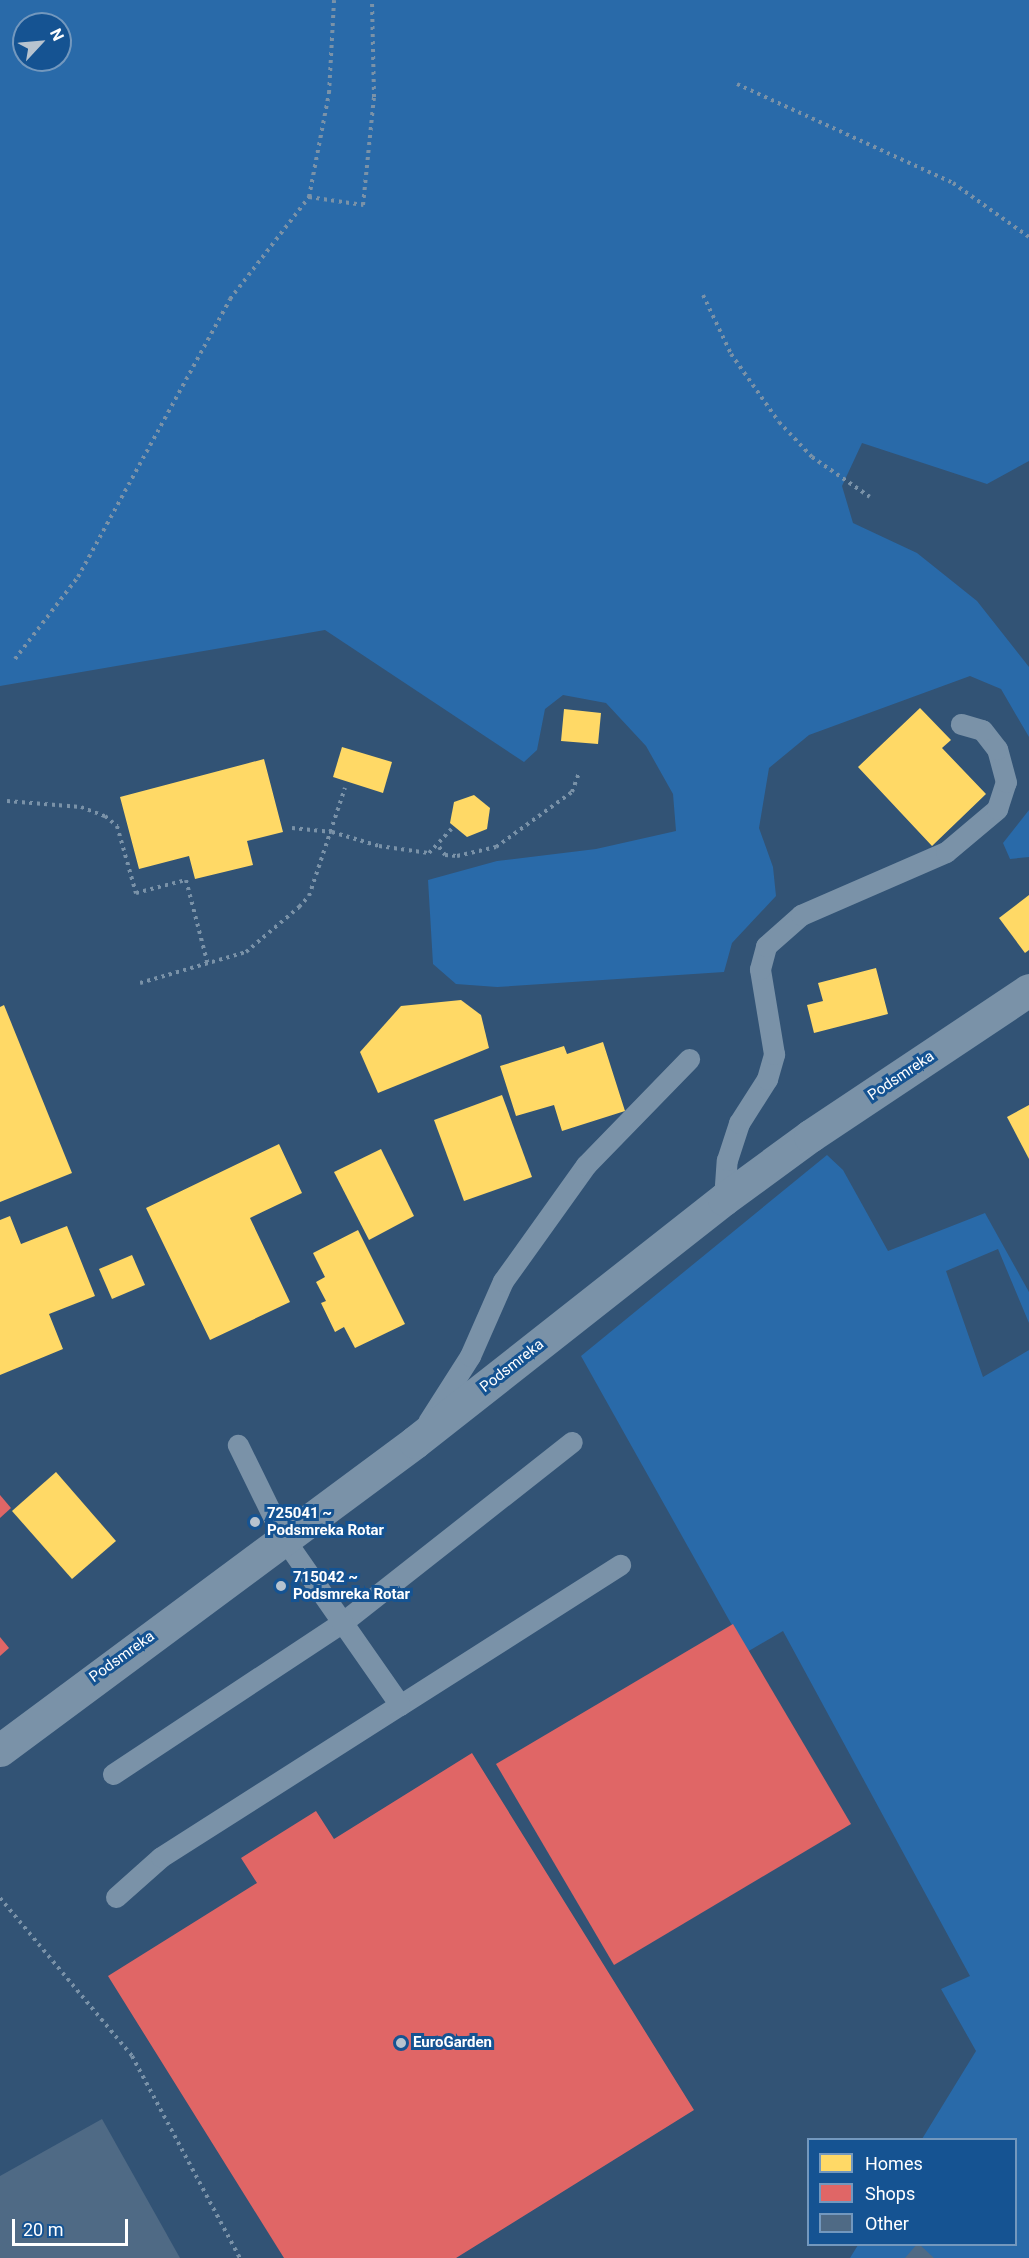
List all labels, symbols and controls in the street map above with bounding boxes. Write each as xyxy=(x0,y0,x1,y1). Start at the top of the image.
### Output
north arrow xyxy=(12,12,72,72)
text: N xyxy=(46,26,68,44)
street label: Podsmreka xyxy=(864,1047,938,1105)
street label: Podsmreka xyxy=(477,1336,547,1396)
place label: 725041 ~ Podsmreka Rotar xyxy=(267,1504,384,1539)
marker: 725041 ~ Podsmreka Rotar xyxy=(248,1515,262,1529)
place label: 715042 ~ Podsmreka Rotar xyxy=(293,1568,410,1603)
marker: 715042 ~ Podsmreka Rotar xyxy=(274,1579,288,1593)
street label: Podsmreka xyxy=(86,1627,158,1687)
place label: EuroGarden xyxy=(413,2034,492,2052)
marker: EuroGarden xyxy=(394,2036,408,2050)
legend xyxy=(807,2138,1017,2246)
text: Homes xyxy=(865,2153,923,2174)
text: Shops xyxy=(865,2183,915,2204)
scale bar xyxy=(15,2207,130,2245)
text: Other xyxy=(865,2213,909,2234)
text: 20 m xyxy=(23,2219,63,2240)

